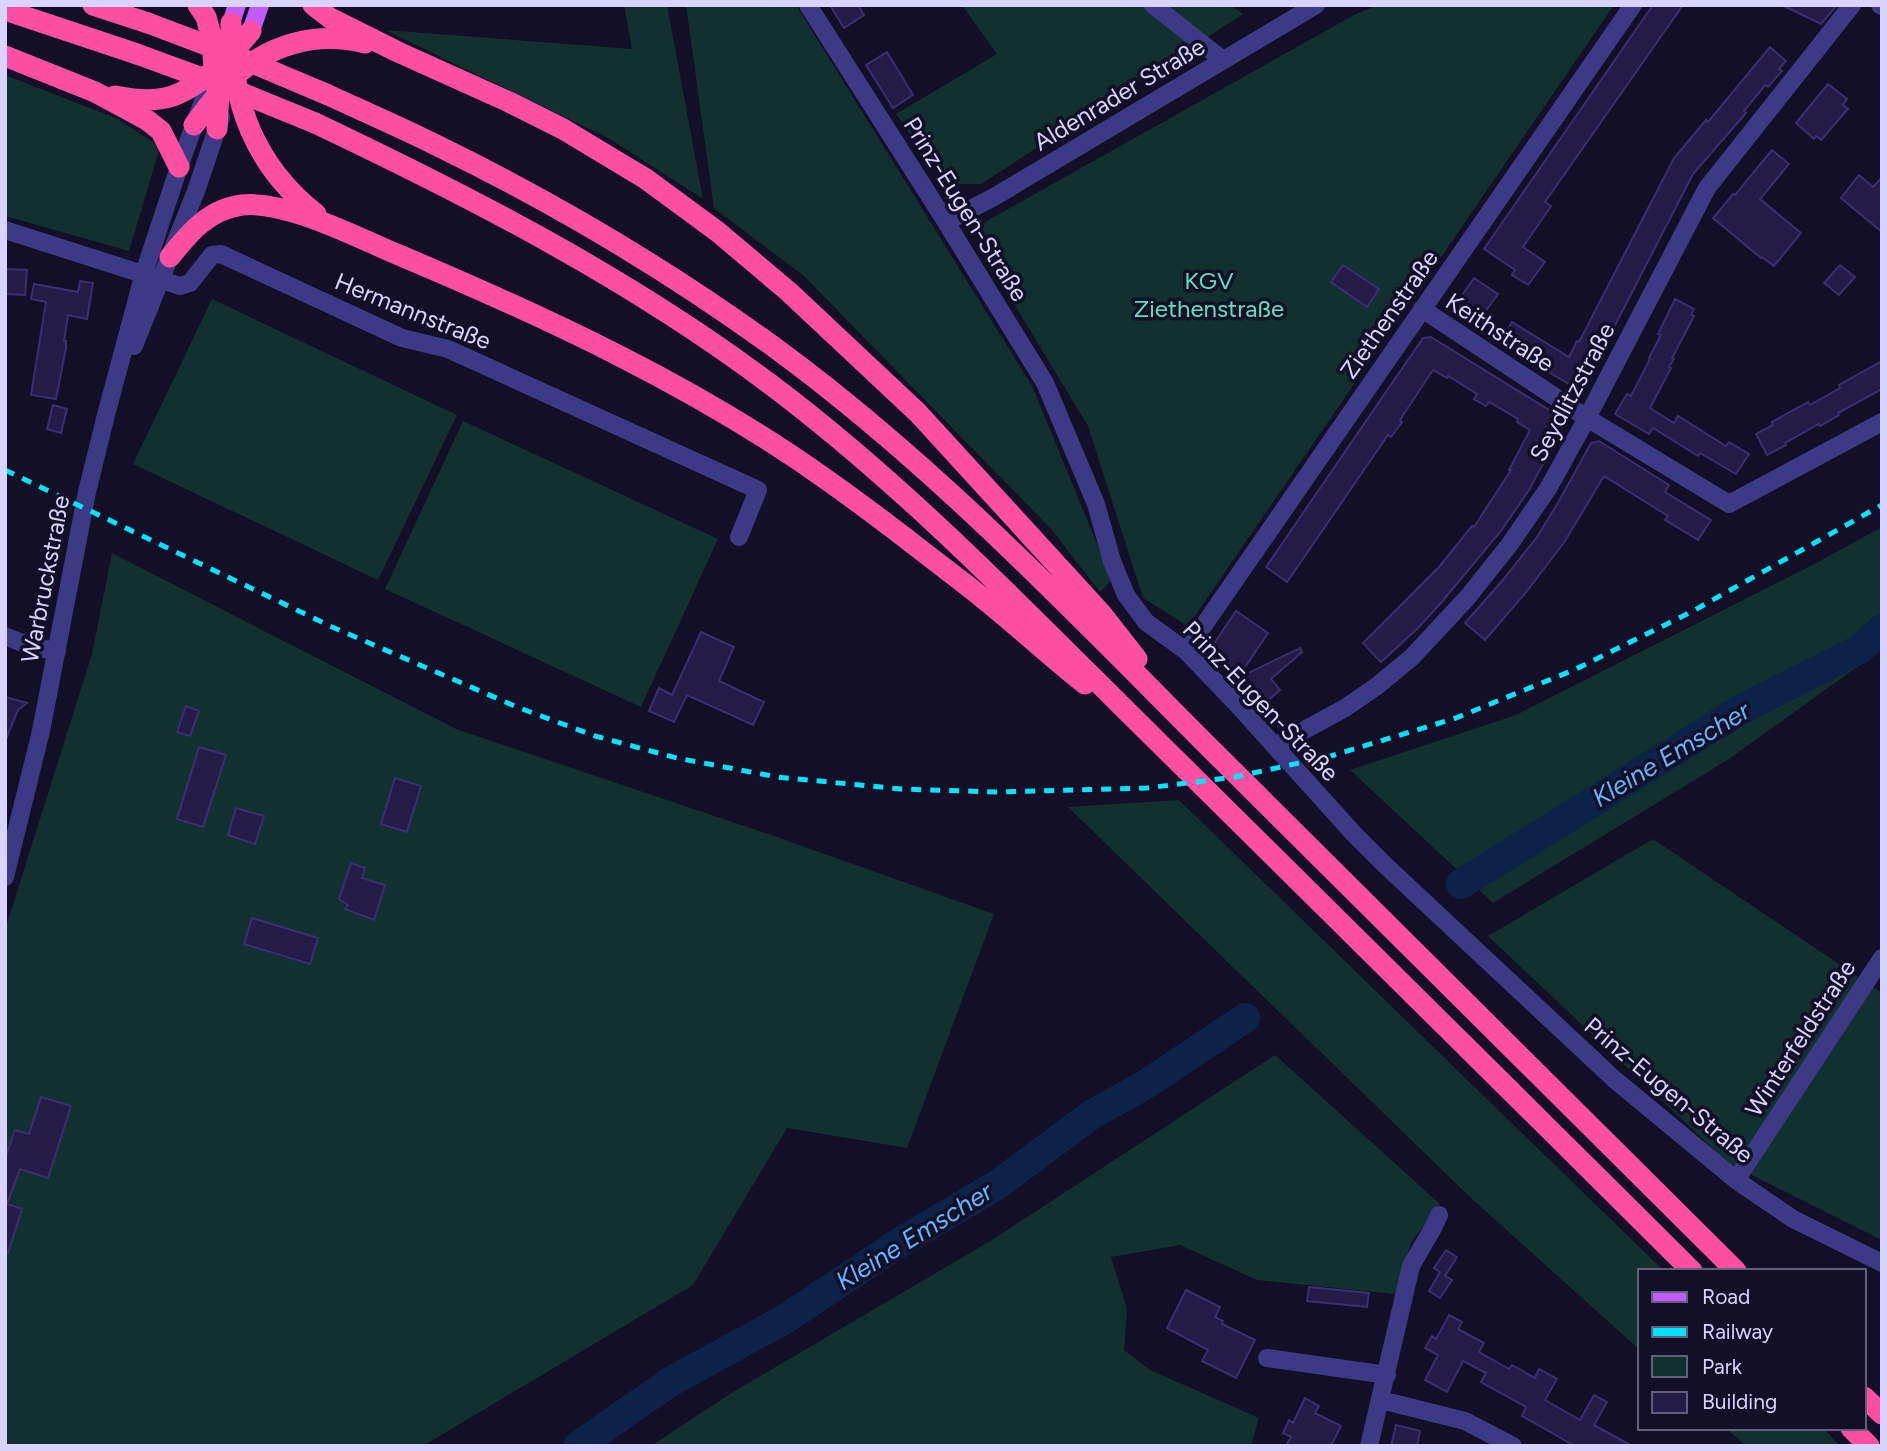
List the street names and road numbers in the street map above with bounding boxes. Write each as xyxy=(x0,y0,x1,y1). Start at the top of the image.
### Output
street label: Aldenrader Straße xyxy=(1028,31,1210,157)
street label: Prinz-Eugen-Straße xyxy=(898,112,1034,306)
street label: Ziethenstraße xyxy=(1334,244,1444,384)
street label: Hermannstraße xyxy=(331,266,495,356)
street label: Keithstraße xyxy=(1441,286,1559,378)
street label: Seydlitzstraße xyxy=(1523,318,1621,466)
street label: Warbruckstraße xyxy=(15,493,75,665)
street label: Prinz-Eugen-Straße xyxy=(1177,615,1345,787)
street label: Winterfeldstraße xyxy=(1739,954,1861,1122)
street label: Prinz-Eugen-Straße xyxy=(1579,1011,1759,1169)

